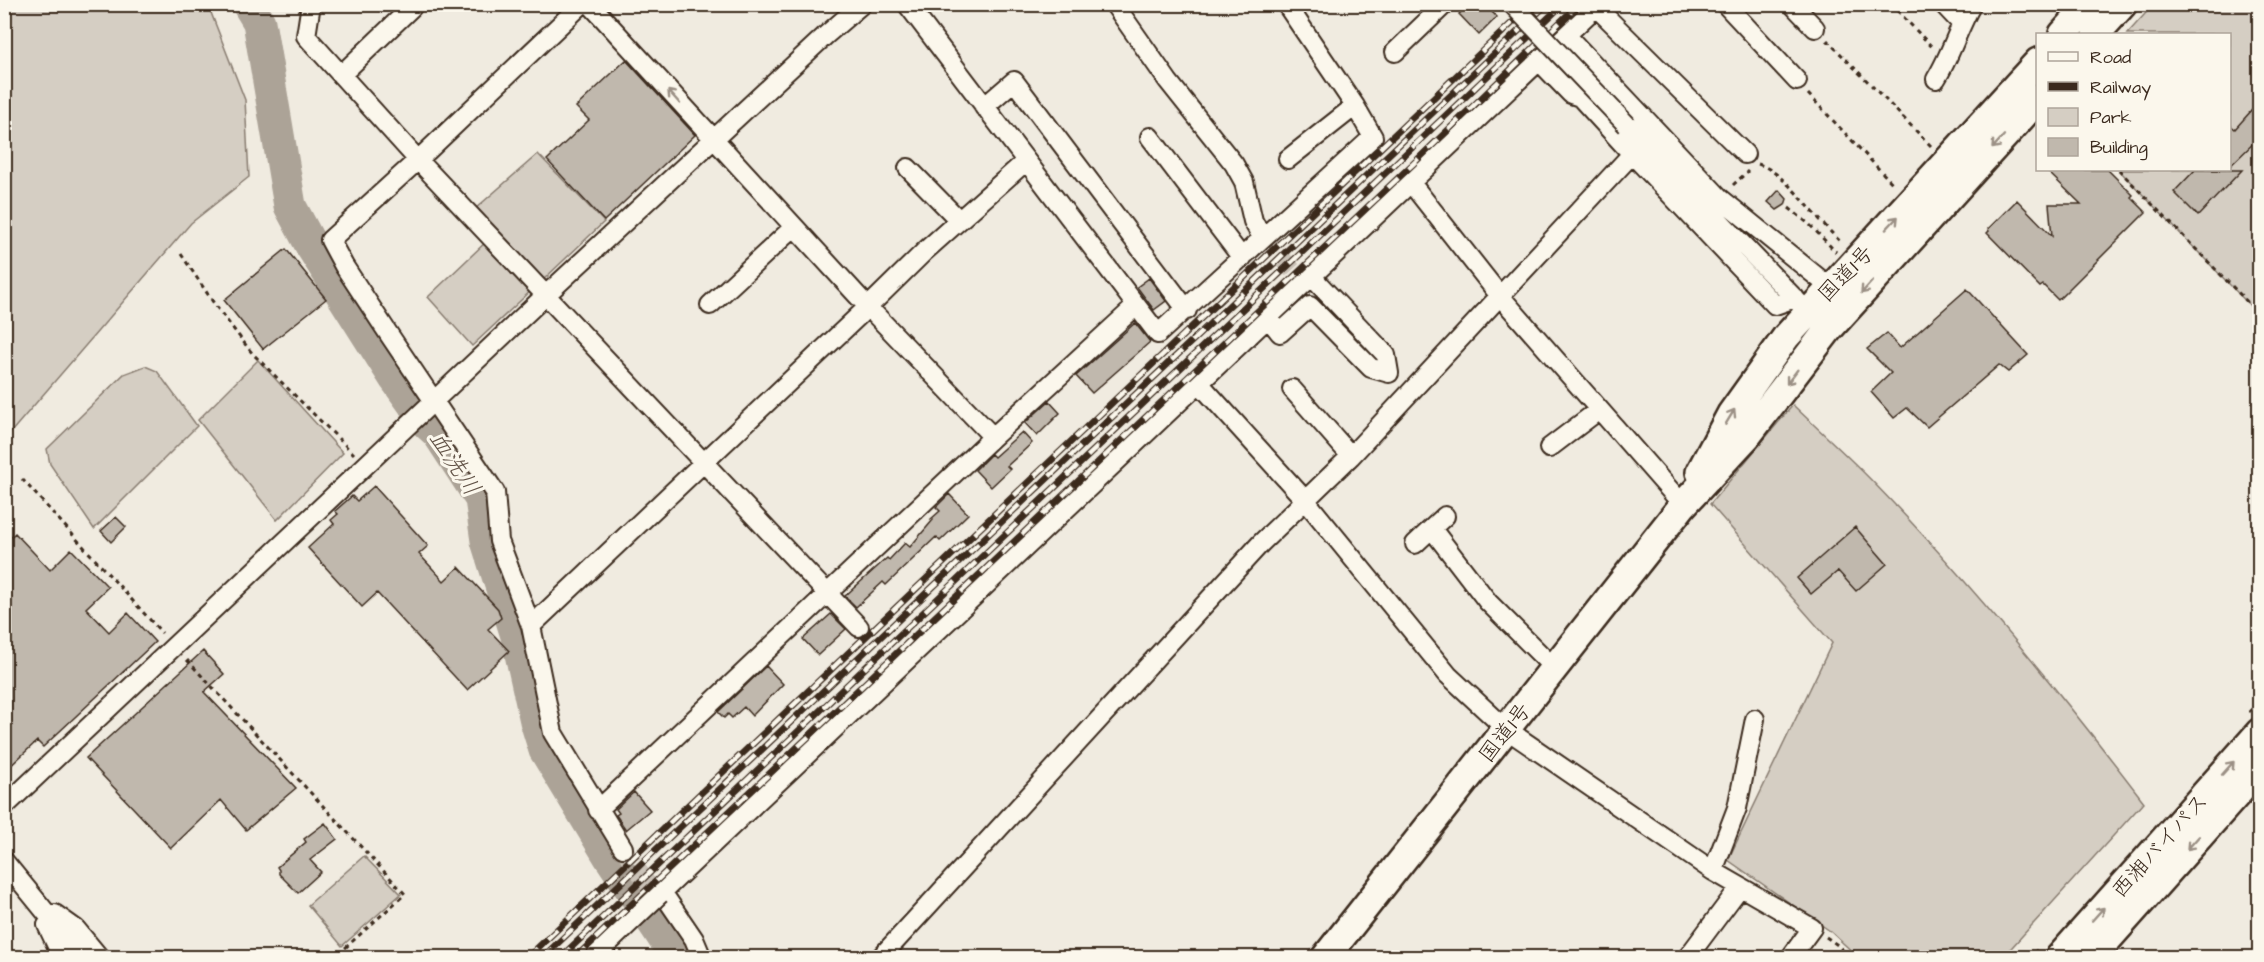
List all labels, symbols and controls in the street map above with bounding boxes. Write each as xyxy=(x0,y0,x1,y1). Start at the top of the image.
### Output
legend xyxy=(2036,33,2231,171)
text: Road xyxy=(2090,45,2131,70)
text: Railway xyxy=(2090,75,2151,101)
one-way arrow xyxy=(667,90,681,105)
text: Park xyxy=(2090,105,2132,130)
one-way arrow xyxy=(1991,135,2005,150)
text: Building xyxy=(2090,135,2148,161)
one-way arrow xyxy=(1884,216,1899,231)
street label: 国道1号 xyxy=(1811,239,1881,310)
one-way arrow xyxy=(1860,279,1874,294)
one-way arrow xyxy=(1786,368,1798,384)
one-way arrow xyxy=(1725,409,1737,426)
water label: 血洗川 xyxy=(420,424,488,503)
street label: 国道1号 xyxy=(1472,696,1539,770)
one-way arrow xyxy=(2221,761,2235,776)
street label: 西湘バイパス xyxy=(2105,787,2216,905)
one-way arrow xyxy=(2186,835,2200,850)
one-way arrow xyxy=(2091,907,2105,922)

